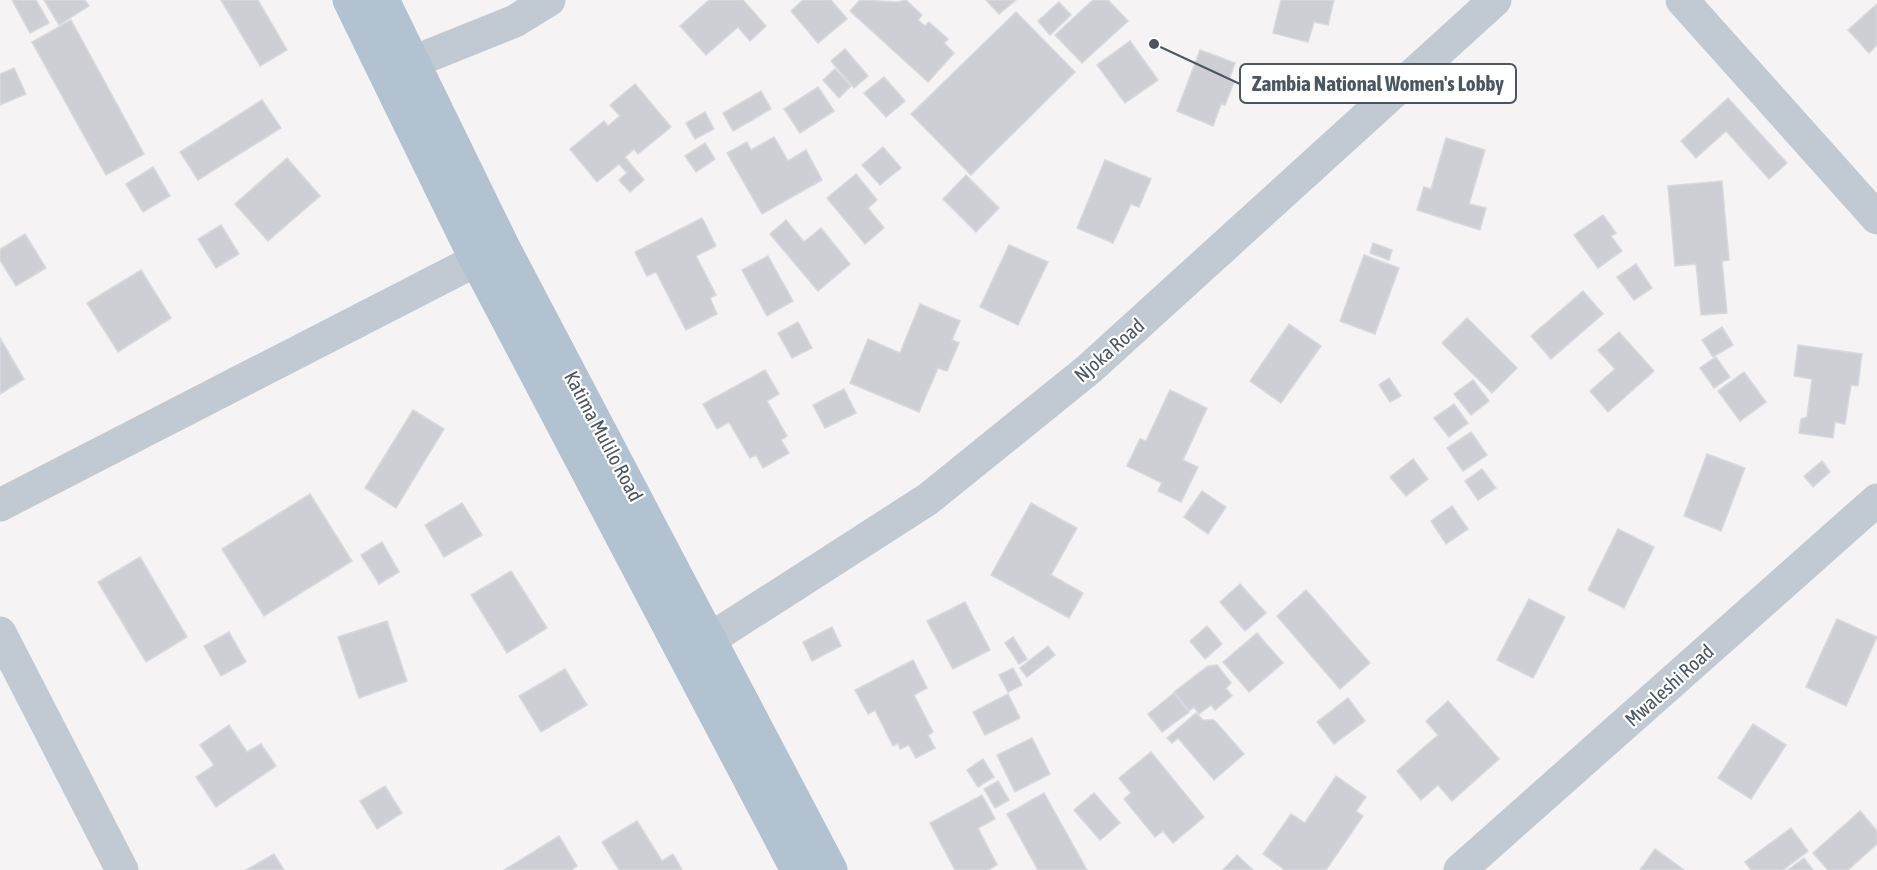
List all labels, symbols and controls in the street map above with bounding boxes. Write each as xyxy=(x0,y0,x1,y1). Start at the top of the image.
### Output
callout: Zambia National Women's Lobby xyxy=(1240,64,1516,103)
text: Zambia National Women's Lobby xyxy=(1252,71,1504,95)
street label: Njoka Road xyxy=(1069,313,1149,387)
street label: Katima Mulilo Road xyxy=(560,367,648,505)
street label: Mwaleshi Road xyxy=(1620,639,1718,731)

